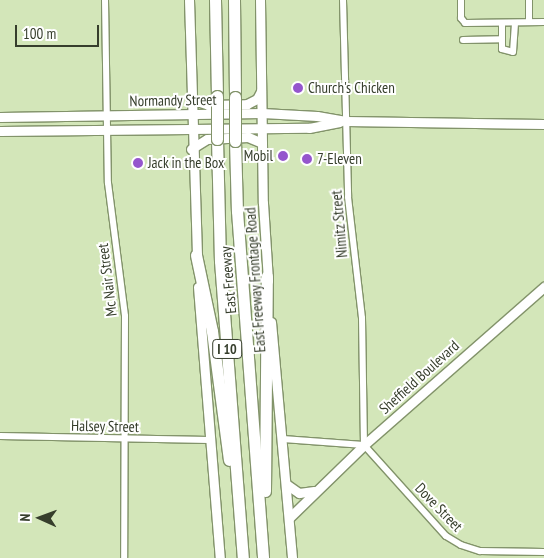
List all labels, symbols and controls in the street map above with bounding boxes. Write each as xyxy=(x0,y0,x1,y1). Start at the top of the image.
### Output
scale bar xyxy=(18,15,101,47)
text: 100 m xyxy=(23,24,56,43)
place label: Church's Chicken xyxy=(308,79,395,97)
marker: Church's Chicken xyxy=(292,82,304,94)
street label: Normandy Street xyxy=(129,90,217,110)
place label: Mobil xyxy=(244,147,273,165)
marker: Mobil xyxy=(277,150,289,162)
place label: 7-Eleven xyxy=(317,150,362,168)
marker: 7-Eleven xyxy=(301,153,313,165)
place label: Jack in the Box xyxy=(148,154,225,172)
marker: Jack in the Box xyxy=(132,157,144,169)
street label: Nimitz Street xyxy=(327,189,351,259)
street label: East Freeway Frontage Road xyxy=(241,207,269,353)
street label: Mc Nair Street xyxy=(94,242,120,318)
street label: East Freeway xyxy=(216,245,240,315)
street label: Sheffield Boulevard xyxy=(375,337,463,417)
road number: I 10 xyxy=(212,338,242,360)
street label: Halsey Street xyxy=(71,416,139,436)
street label: Dove Street xyxy=(412,479,466,535)
north arrow xyxy=(15,493,65,543)
text: N xyxy=(16,513,34,522)

